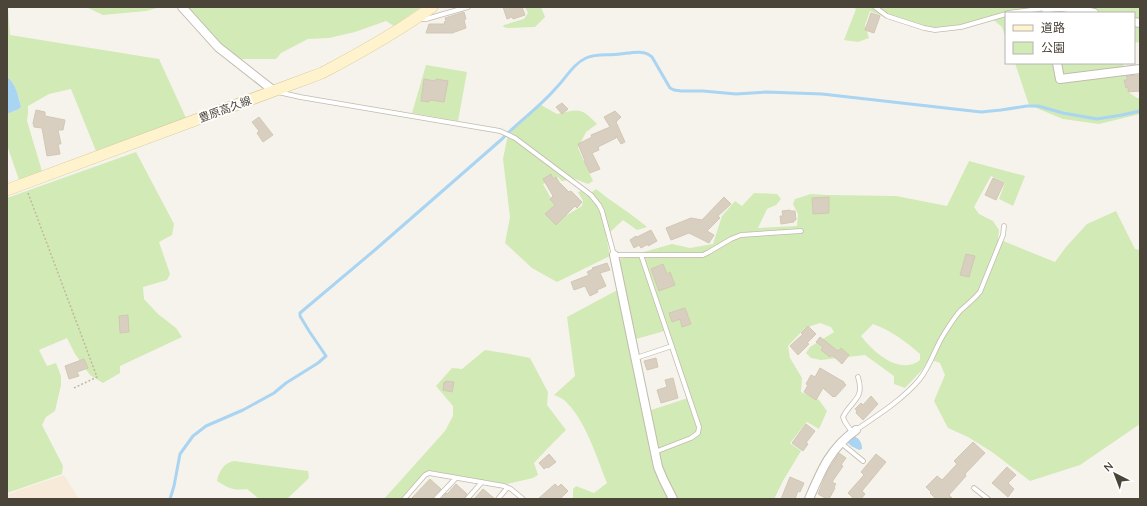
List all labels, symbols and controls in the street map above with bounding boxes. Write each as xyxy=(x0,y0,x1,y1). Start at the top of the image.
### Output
legend xyxy=(1005,12,1135,64)
text: 道路 xyxy=(1041,20,1065,35)
text: 公園 xyxy=(1041,40,1065,55)
street label: 豊原高久線 xyxy=(197,93,253,125)
north arrow xyxy=(1095,454,1135,494)
text: N xyxy=(1101,459,1116,474)

